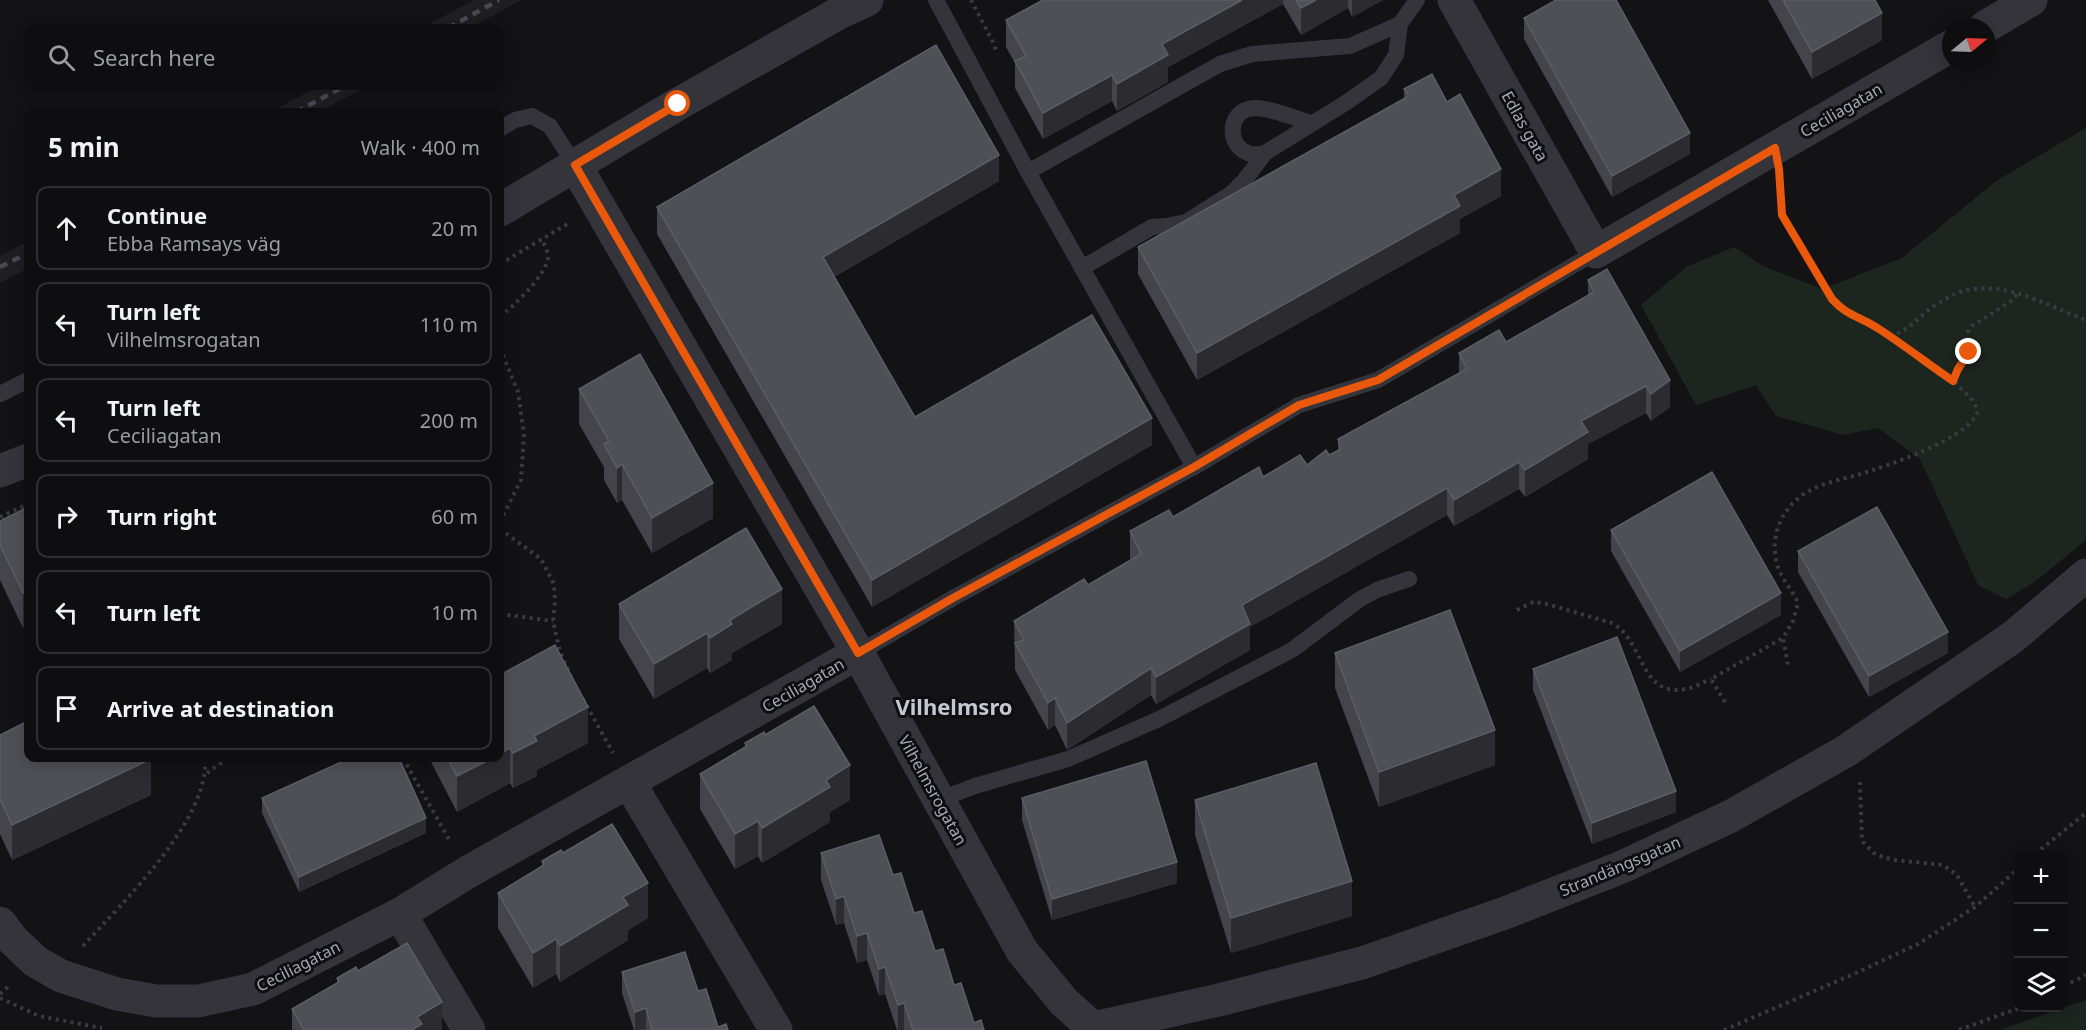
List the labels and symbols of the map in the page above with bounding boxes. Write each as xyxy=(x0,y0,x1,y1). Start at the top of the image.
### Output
north arrow xyxy=(1942,18,1996,72)
street label: Ceciliagatan xyxy=(1796,78,1886,142)
street label: Edlas gata xyxy=(1497,87,1553,165)
route start xyxy=(664,90,690,116)
route end xyxy=(1955,338,1981,364)
street label: Ceciliagatan xyxy=(758,653,848,717)
district label: Vilhelmsro xyxy=(895,691,1013,721)
street label: Vilhelmsrogatan xyxy=(894,731,972,849)
street label: Strandängsgatan xyxy=(1556,831,1684,901)
street label: Ceciliagatan xyxy=(252,935,344,997)

